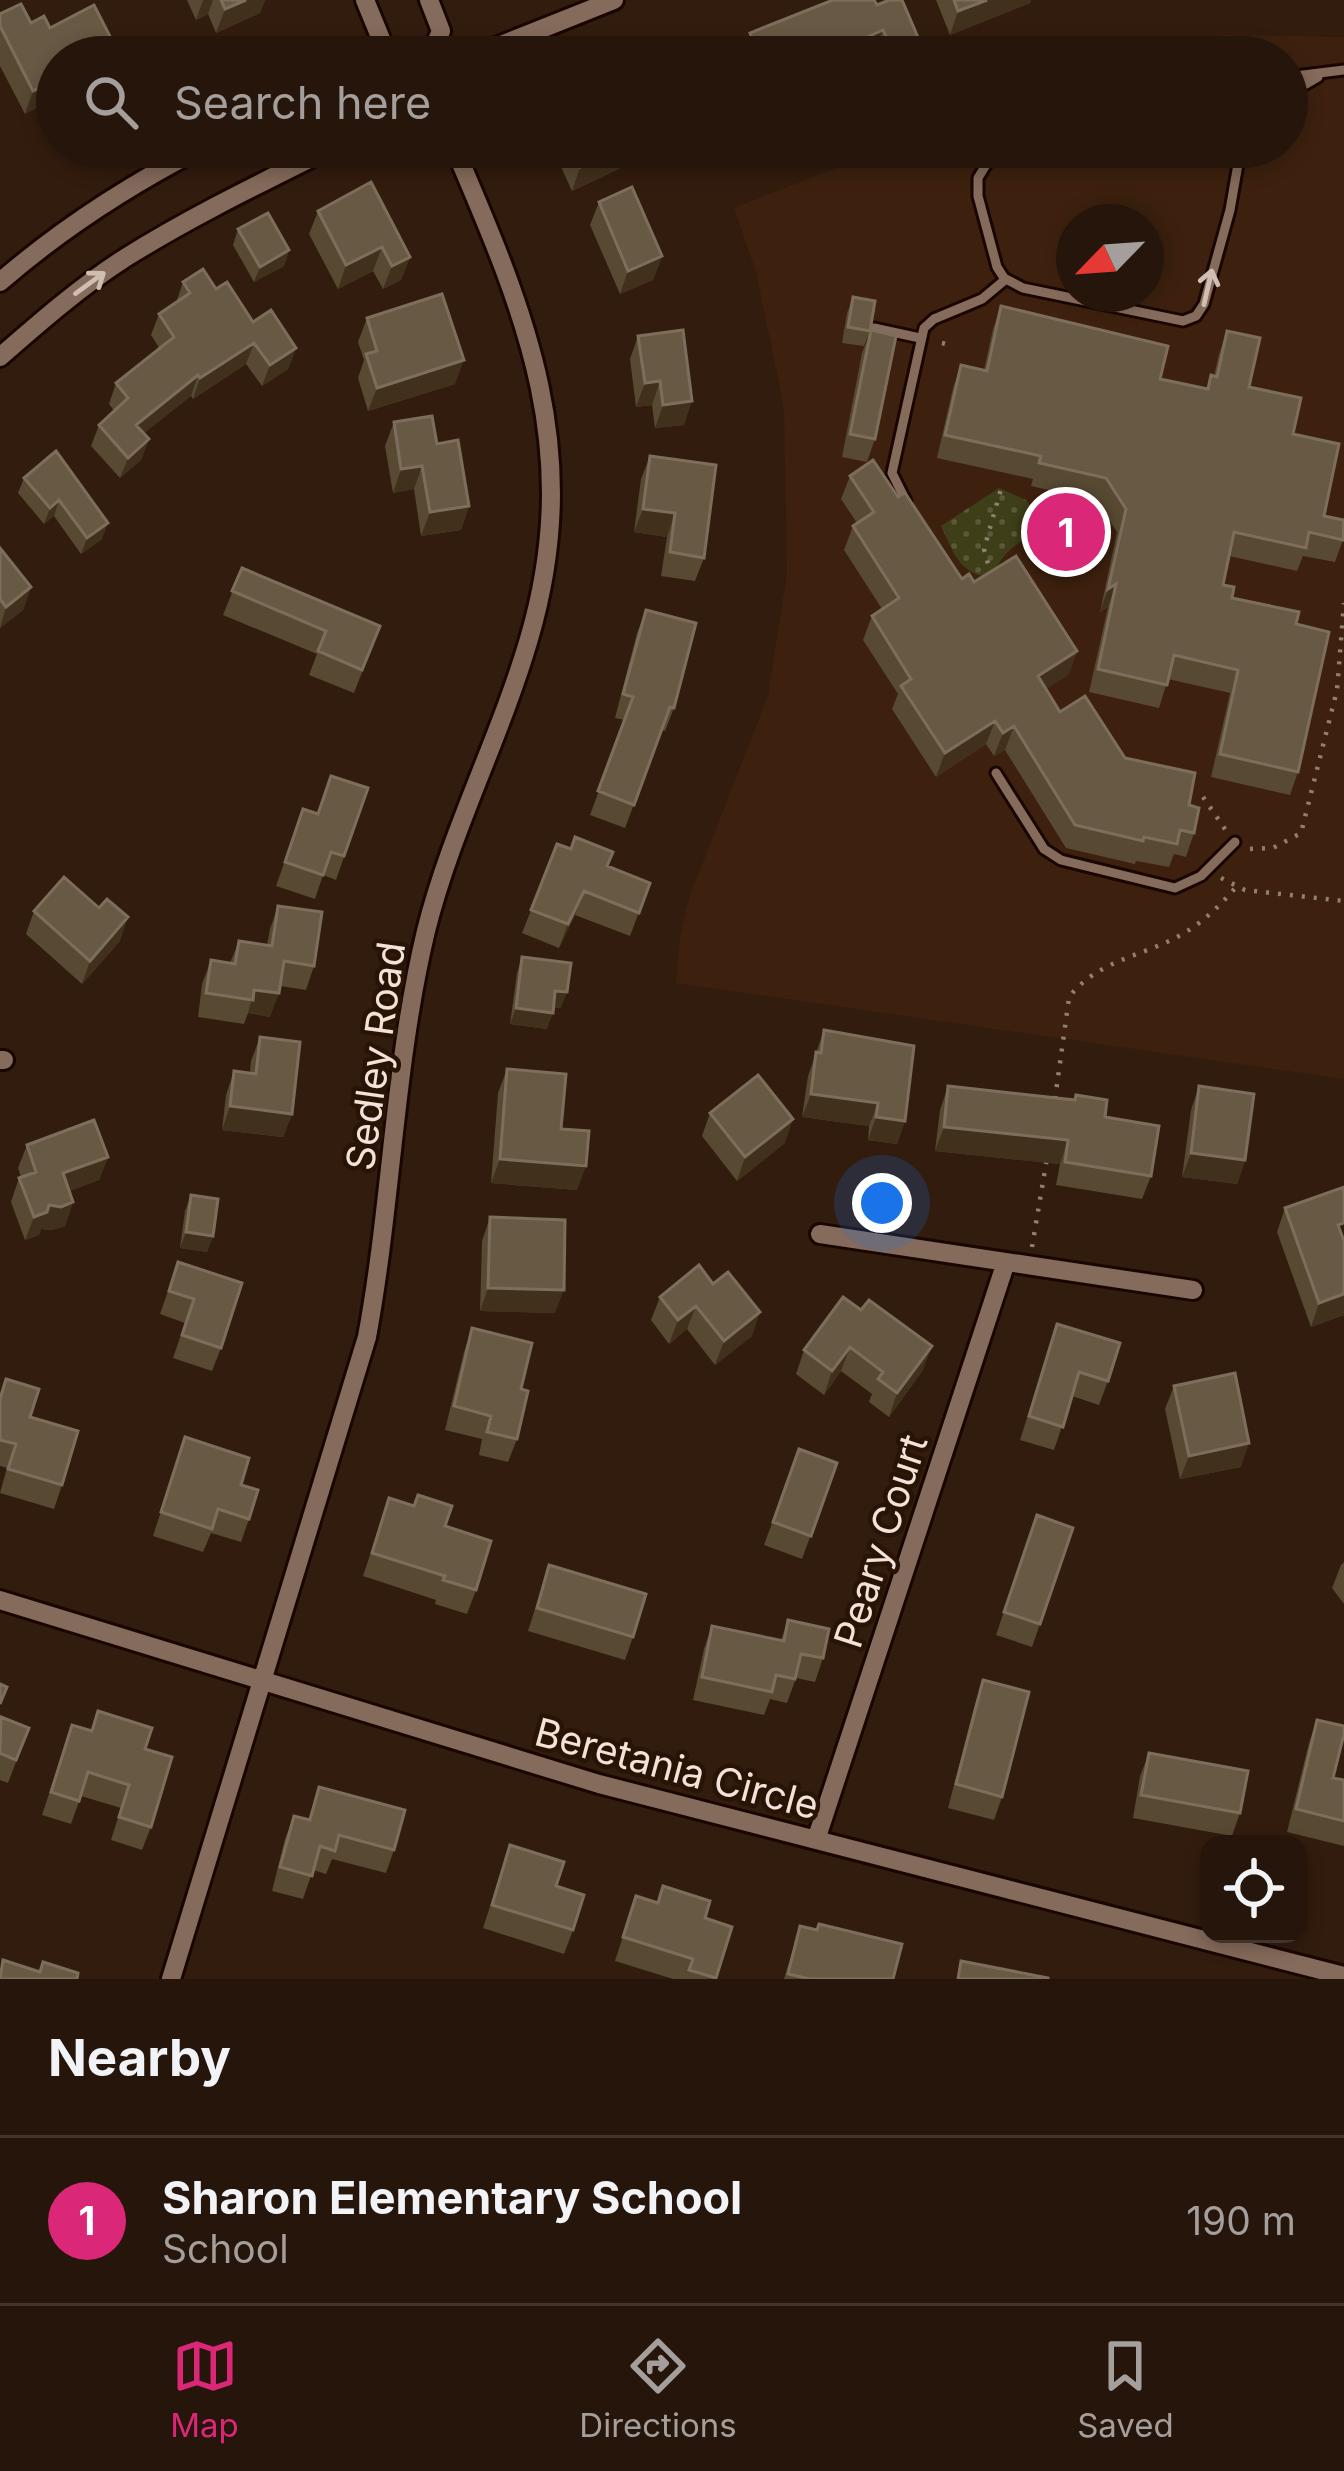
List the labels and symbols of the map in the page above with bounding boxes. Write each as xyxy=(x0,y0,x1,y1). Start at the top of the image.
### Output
north arrow xyxy=(1056,204,1164,312)
one-way arrow xyxy=(1198,268,1220,306)
one-way arrow xyxy=(73,271,107,296)
pin: 1 xyxy=(1027,487,1105,577)
street label: Sedley Road xyxy=(336,939,414,1173)
your location xyxy=(852,1173,912,1233)
street label: Peary Court xyxy=(824,1429,936,1653)
street label: Beretania Circle xyxy=(530,1708,824,1828)

